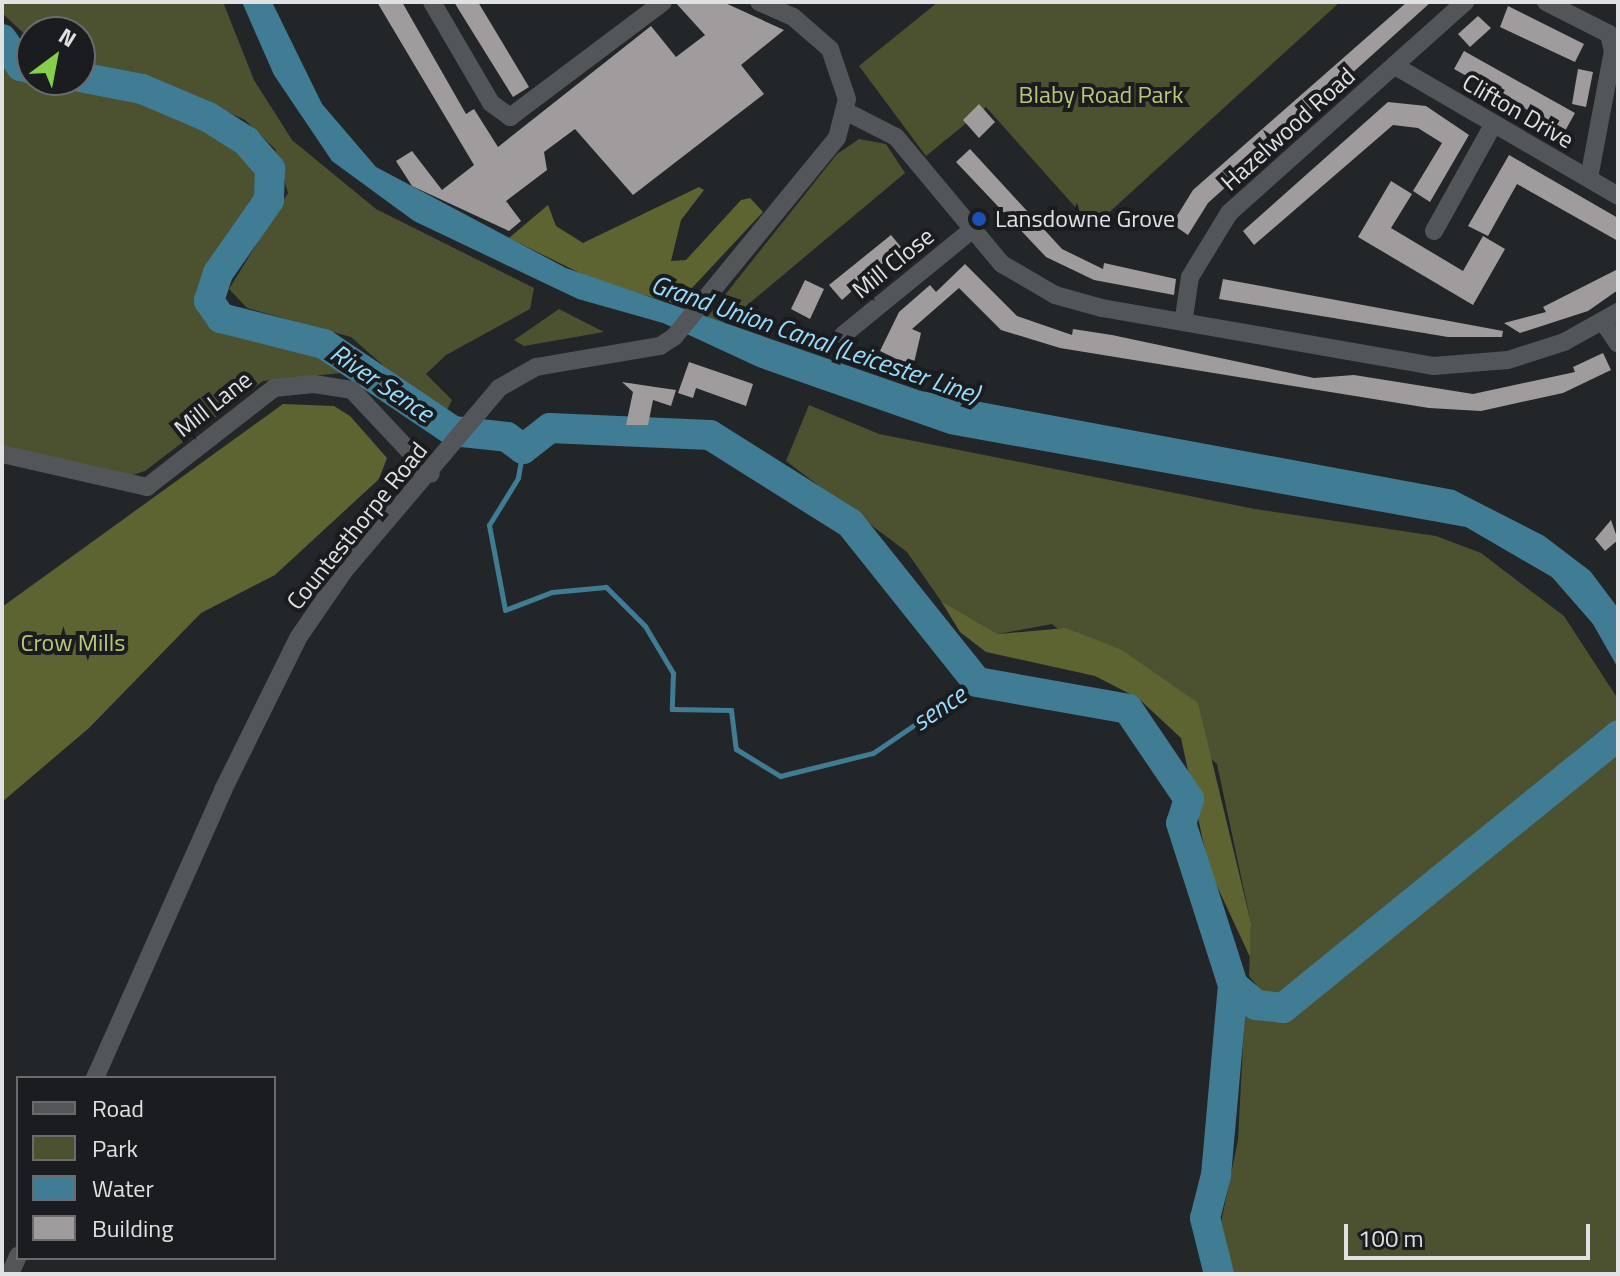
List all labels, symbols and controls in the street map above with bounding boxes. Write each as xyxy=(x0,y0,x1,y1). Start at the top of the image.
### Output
north arrow xyxy=(16,16,96,96)
text: N xyxy=(52,19,83,56)
street label: Hazelwood Road xyxy=(1215,61,1361,197)
street label: Clifton Drive xyxy=(1457,68,1579,154)
park label: Blaby Road Park xyxy=(1019,81,1183,109)
place label: Lansdowne Grove xyxy=(995,205,1175,233)
marker: Lansdowne Grove xyxy=(970,210,988,228)
street label: Mill Close xyxy=(847,221,939,305)
water label: Grand Union Canal (Leicester Line) xyxy=(647,268,983,410)
water label: River Sence xyxy=(324,337,440,429)
street label: Mill Lane xyxy=(169,365,257,443)
street label: Countesthorpe Road xyxy=(281,436,433,616)
park label: Crow Mills xyxy=(21,629,125,657)
water label: sence xyxy=(906,679,972,737)
legend xyxy=(16,1076,276,1260)
text: Road xyxy=(92,1090,144,1126)
text: Park xyxy=(92,1130,138,1166)
text: Water xyxy=(92,1170,154,1206)
scale bar xyxy=(1348,1208,1594,1258)
text: Building xyxy=(92,1210,174,1246)
text: 100 m xyxy=(1358,1220,1424,1256)

